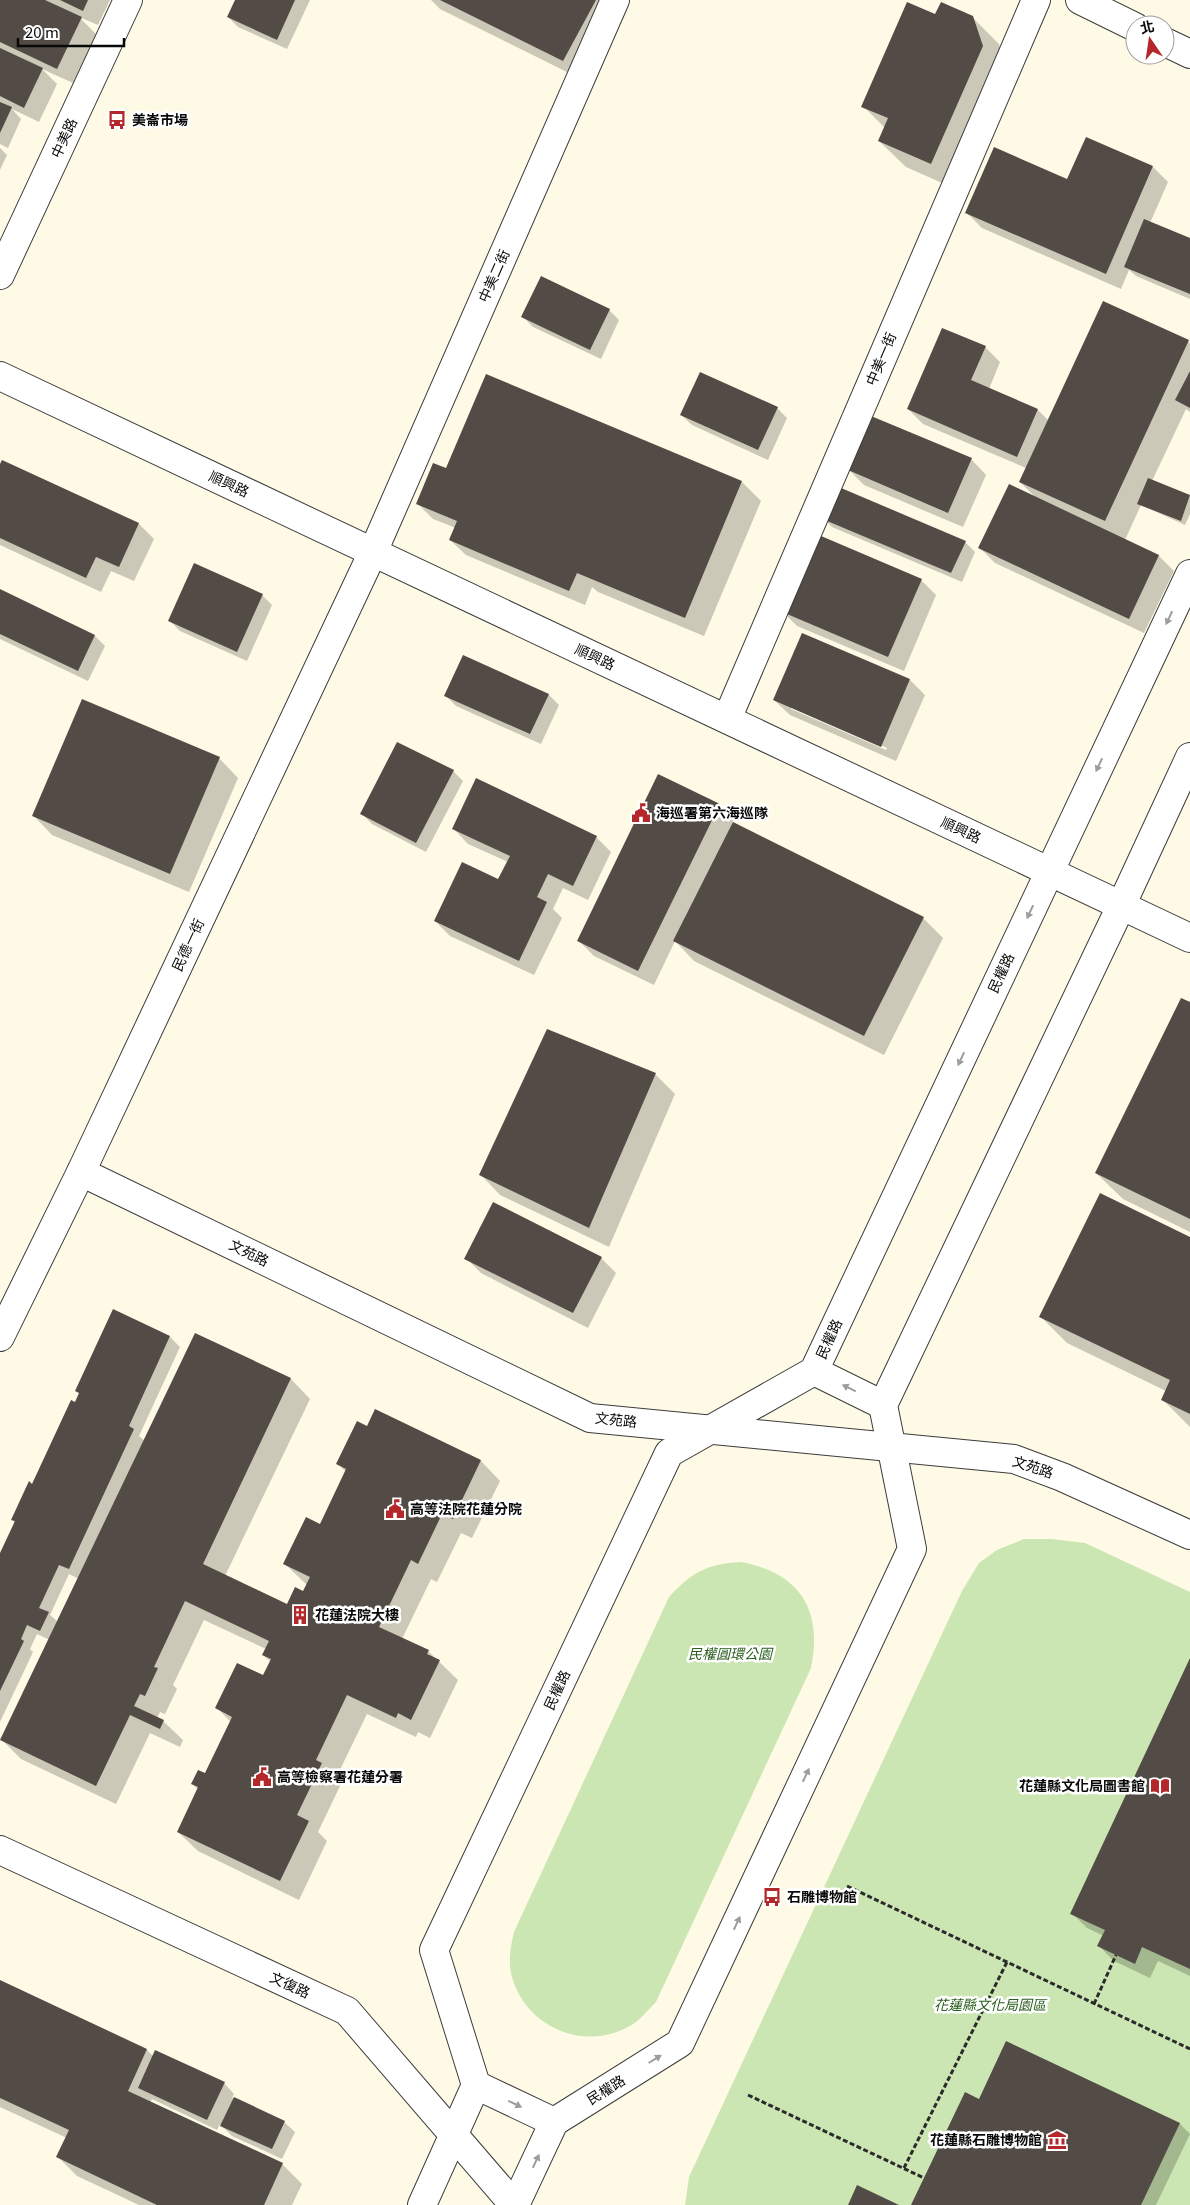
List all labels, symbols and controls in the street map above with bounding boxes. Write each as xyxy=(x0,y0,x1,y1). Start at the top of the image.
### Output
scale bar xyxy=(18,15,124,47)
north arrow xyxy=(1125,15,1175,65)
text: 北 xyxy=(1138,15,1156,38)
text: 20 m xyxy=(25,21,59,42)
bus stop icon: 美崙市場 xyxy=(106,109,128,131)
place label: 美崙市場 xyxy=(132,109,188,129)
street label: 中美路 xyxy=(45,114,81,161)
street label: 中美二街 xyxy=(473,246,514,305)
street label: 中美一街 xyxy=(860,329,900,388)
street label: 順興路 xyxy=(206,465,253,501)
one-way arrow xyxy=(1165,611,1173,625)
street label: 順興路 xyxy=(572,638,619,674)
one-way arrow xyxy=(1095,758,1103,772)
public building icon: 海巡署第六海巡隊 xyxy=(630,802,652,824)
place label: 海巡署第六海巡隊 xyxy=(656,802,768,822)
street label: 順興路 xyxy=(938,811,985,847)
one-way arrow xyxy=(1026,905,1034,919)
street label: 民德一街 xyxy=(166,915,208,974)
street label: 民權路 xyxy=(982,949,1018,996)
one-way arrow xyxy=(956,1052,964,1066)
street label: 文苑路 xyxy=(226,1234,273,1270)
street label: 民權路 xyxy=(810,1315,846,1362)
one-way arrow xyxy=(841,1384,856,1392)
street label: 文苑路 xyxy=(594,1407,638,1431)
street label: 文苑路 xyxy=(1010,1450,1056,1482)
public building icon: 高等法院花蓮分院 xyxy=(384,1498,406,1520)
place label: 高等法院花蓮分院 xyxy=(410,1498,522,1518)
building icon: 花蓮法院大樓 xyxy=(289,1604,311,1626)
place label: 花蓮法院大樓 xyxy=(315,1604,399,1624)
park label: 民權圓環公園 xyxy=(688,1643,774,1663)
street label: 民權路 xyxy=(538,1666,574,1713)
public building icon: 高等檢察署花蓮分署 xyxy=(251,1766,273,1788)
place label: 高等檢察署花蓮分署 xyxy=(277,1766,403,1786)
one-way arrow xyxy=(802,1768,810,1782)
place label: 花蓮縣文化局圖書館 xyxy=(1019,1775,1145,1795)
library icon: 花蓮縣文化局圖書館 xyxy=(1149,1775,1171,1797)
bus stop icon: 石雕博物館 xyxy=(761,1886,783,1908)
place label: 石雕博物館 xyxy=(787,1886,857,1906)
one-way arrow xyxy=(732,1915,741,1930)
street label: 文復路 xyxy=(267,1966,314,2002)
park label: 花蓮縣文化局園區 xyxy=(934,1994,1048,2014)
one-way arrow xyxy=(649,2054,662,2063)
street label: 民權路 xyxy=(582,2070,629,2109)
one-way arrow xyxy=(508,2100,522,2108)
place label: 花蓮縣石雕博物館 xyxy=(930,2129,1042,2149)
museum icon: 花蓮縣石雕博物館 xyxy=(1046,2129,1068,2151)
one-way arrow xyxy=(532,2154,540,2168)

